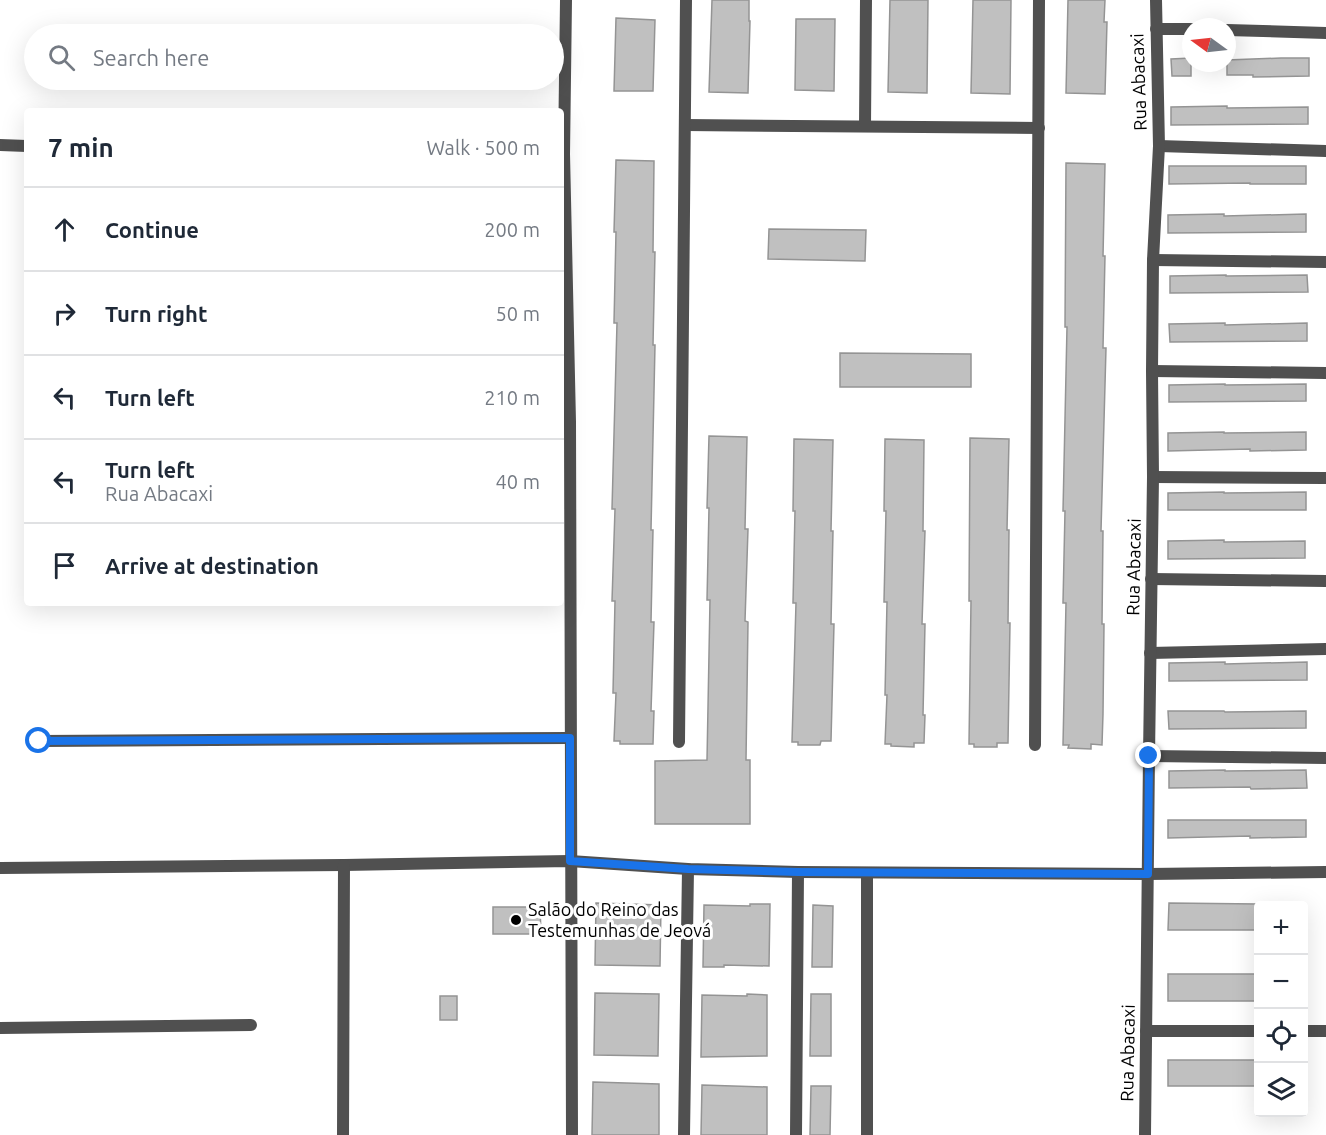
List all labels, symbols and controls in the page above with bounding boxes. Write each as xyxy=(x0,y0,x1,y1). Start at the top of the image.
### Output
north arrow xyxy=(1182,18,1236,72)
search box xyxy=(24,24,564,90)
street label: Rua Abacaxi xyxy=(1126,33,1150,131)
icon: search xyxy=(45,41,78,74)
text: Search here xyxy=(93,45,209,70)
text: 7 min xyxy=(48,133,114,162)
text: Walk · 500 m xyxy=(427,136,540,159)
icon: ahead xyxy=(48,213,81,246)
text: Continue xyxy=(105,217,199,242)
text: 200 m xyxy=(484,218,540,241)
icon: right xyxy=(48,297,81,330)
text: Turn right xyxy=(105,301,207,326)
text: 50 m xyxy=(496,302,540,325)
icon: left xyxy=(48,381,81,414)
text: Turn left xyxy=(105,385,195,410)
text: 210 m xyxy=(484,386,540,409)
text: Turn left xyxy=(105,457,195,482)
icon: left xyxy=(48,465,81,498)
text: 40 m xyxy=(496,470,540,493)
text: Rua Abacaxi xyxy=(105,482,213,505)
street label: Rua Abacaxi xyxy=(1122,518,1144,616)
icon: arrive xyxy=(48,549,81,582)
text: Arrive at destination xyxy=(105,553,319,578)
route start xyxy=(25,727,51,753)
route end xyxy=(1135,742,1161,768)
place label: Salão do Reino das Testemunhas de Jeová xyxy=(528,899,711,940)
map controls xyxy=(1254,901,1308,1117)
button: + xyxy=(1254,901,1308,955)
marker: Salão do Reino das Testemunhas de Jeová xyxy=(509,913,523,927)
button: − xyxy=(1254,955,1308,1009)
street label: Rua Abacaxi xyxy=(1116,1004,1138,1102)
button: locate xyxy=(1254,1009,1308,1063)
button: layers xyxy=(1254,1063,1308,1117)

